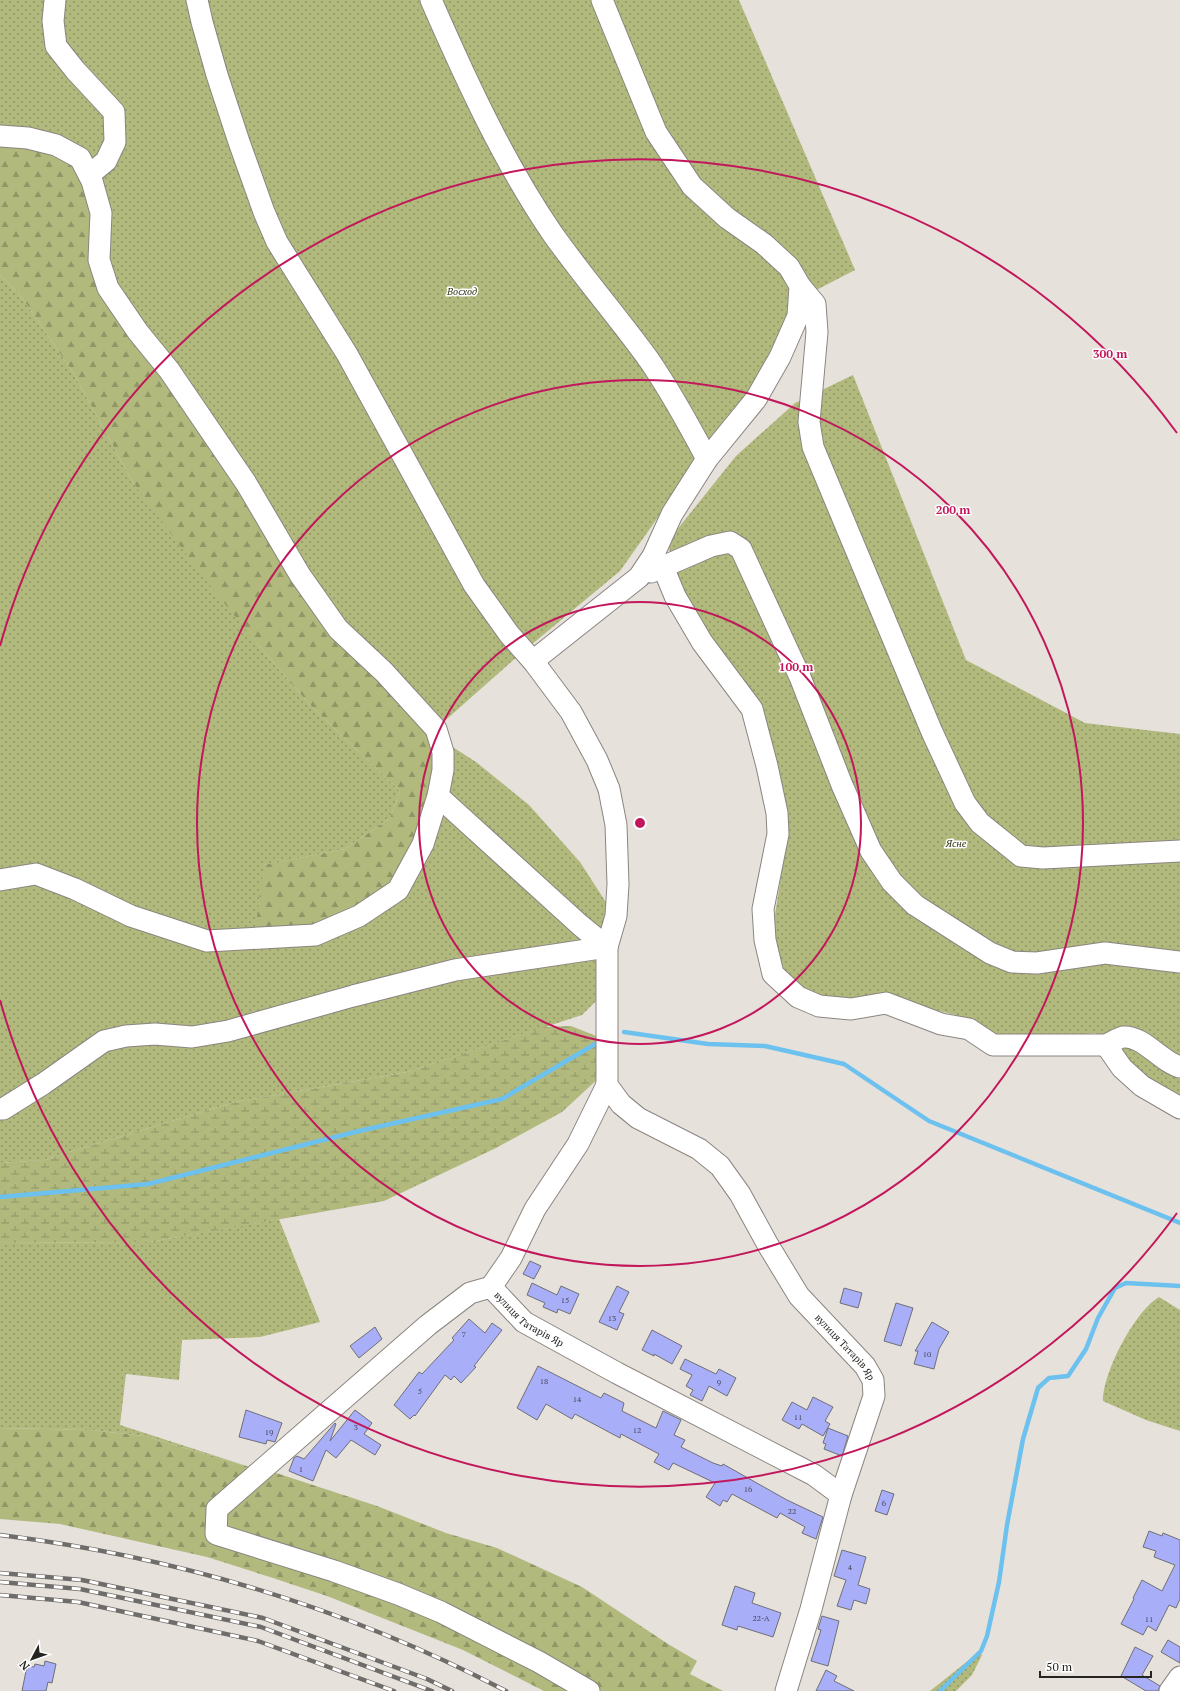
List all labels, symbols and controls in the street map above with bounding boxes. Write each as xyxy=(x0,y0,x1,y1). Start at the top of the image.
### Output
park label: Восход xyxy=(446,285,477,298)
text: 300 m xyxy=(1093,346,1127,361)
text: 200 m xyxy=(936,502,970,517)
text: 100 m xyxy=(779,659,813,674)
centre of rings xyxy=(633,816,647,830)
park label: Ясне xyxy=(945,837,967,850)
street label: вулиця Татарів Яр xyxy=(492,1288,567,1349)
house number: 15 xyxy=(561,1295,569,1305)
street label: вулиця Татарів Яр xyxy=(812,1311,878,1383)
house number: 13 xyxy=(608,1313,616,1323)
house number: 7 xyxy=(462,1329,466,1339)
house number: 10 xyxy=(923,1349,931,1359)
house number: 18 xyxy=(540,1376,548,1386)
house number: 9 xyxy=(717,1377,721,1387)
house number: 5 xyxy=(418,1386,422,1396)
house number: 14 xyxy=(573,1394,582,1404)
house number: 11 xyxy=(794,1412,802,1422)
house number: 3 xyxy=(354,1422,358,1432)
house number: 12 xyxy=(633,1425,641,1435)
house number: 19 xyxy=(265,1427,273,1437)
house number: 1 xyxy=(299,1464,303,1474)
house number: 16 xyxy=(744,1484,753,1494)
house number: 6 xyxy=(882,1498,887,1508)
house number: 22 xyxy=(788,1506,796,1516)
house number: 4 xyxy=(848,1562,853,1572)
house number: 22-А xyxy=(752,1613,770,1623)
house number: 11 xyxy=(1145,1614,1153,1624)
north arrow xyxy=(12,1639,52,1679)
scale bar xyxy=(1040,1653,1151,1679)
text: N xyxy=(16,1657,32,1673)
text: 50 m xyxy=(1046,1659,1073,1674)

